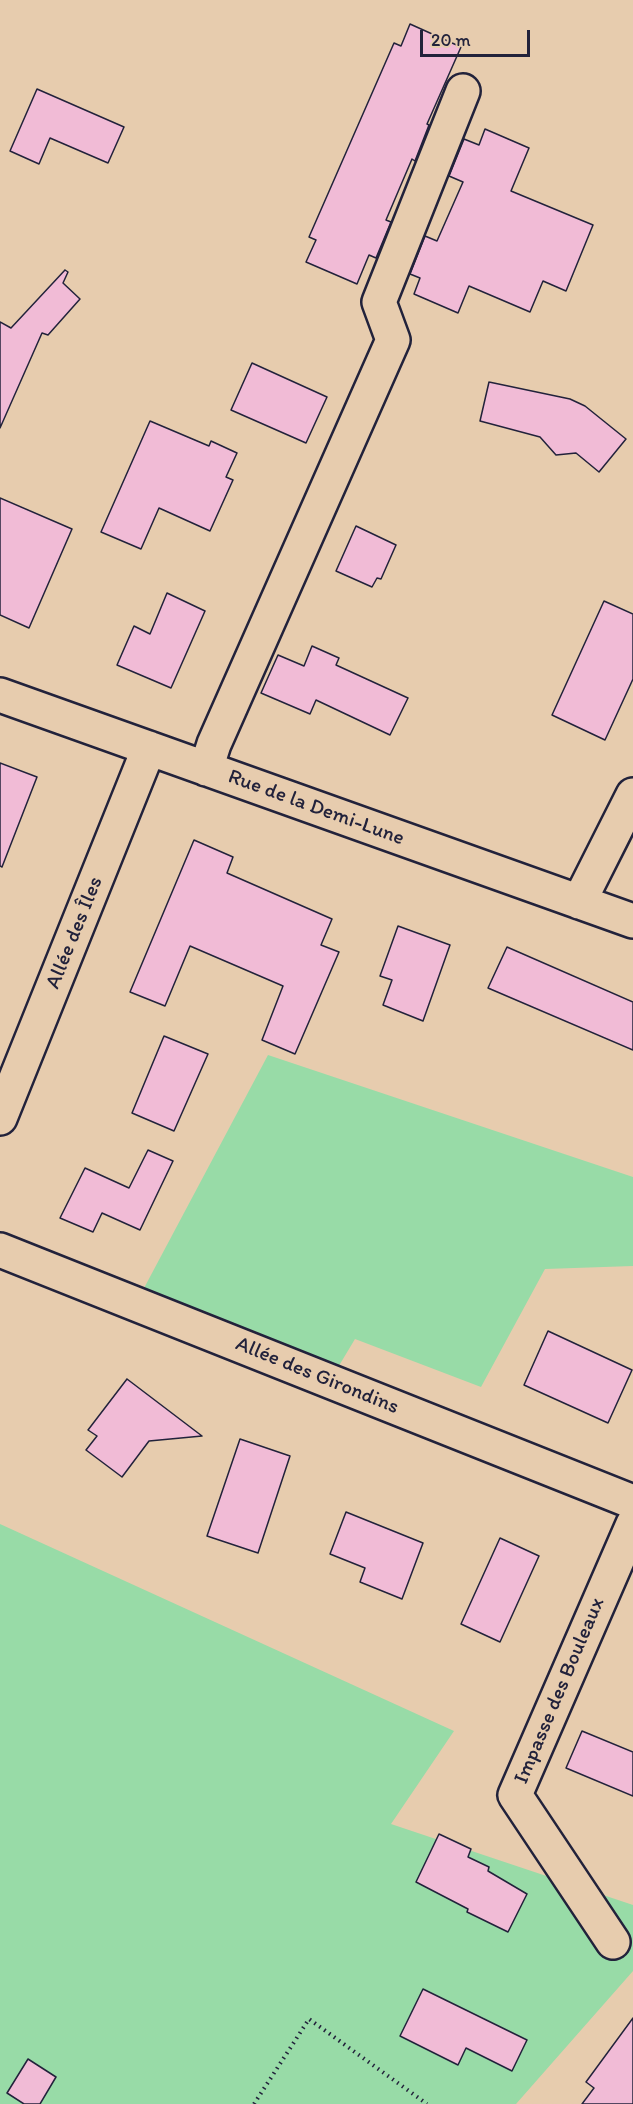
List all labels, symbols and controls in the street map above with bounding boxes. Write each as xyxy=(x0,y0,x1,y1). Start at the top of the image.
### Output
scale bar xyxy=(423,18,532,56)
text: 20 m xyxy=(431,29,471,51)
street label: Rue de la Demi-Lune xyxy=(224,764,408,852)
street label: Allée des Îles xyxy=(41,873,109,993)
street label: Allée des Girondins xyxy=(232,1332,402,1420)
street label: Impasse des Bouleaux xyxy=(509,1594,611,1788)

